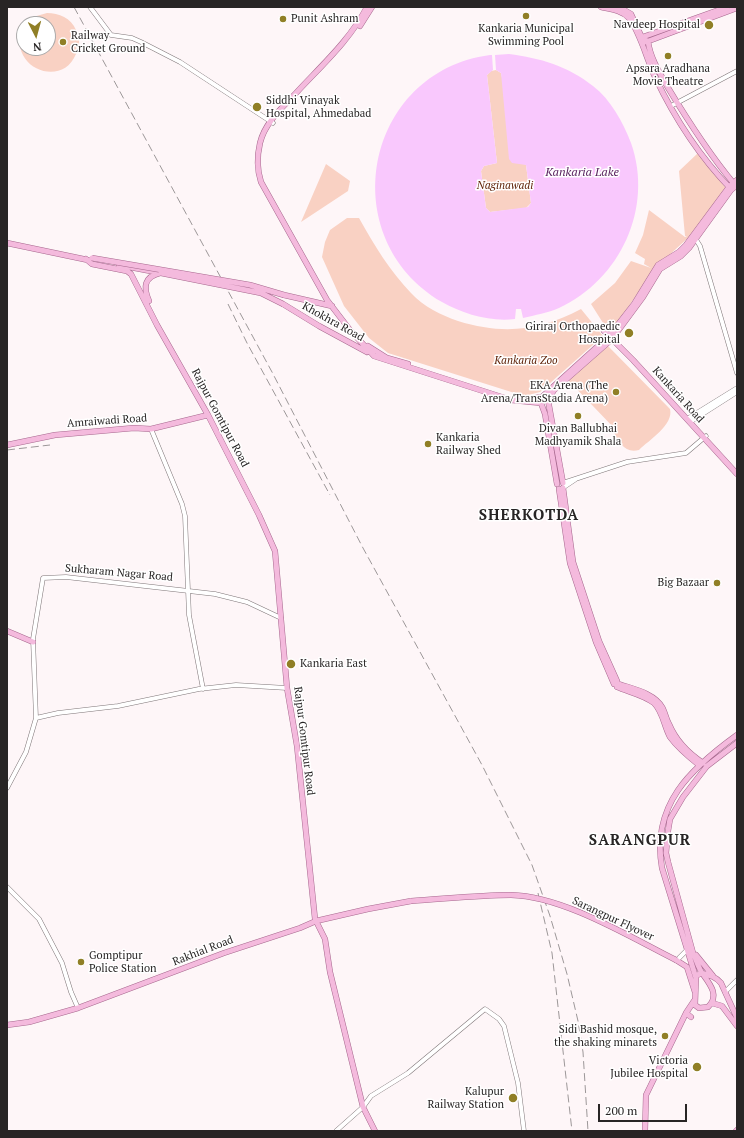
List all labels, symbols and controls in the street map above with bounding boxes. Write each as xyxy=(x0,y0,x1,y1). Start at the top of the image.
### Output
marker: Kankaria Municipal Swimming Pool xyxy=(521,11,531,21)
place label: Punit Ashram xyxy=(291,12,358,26)
marker: Punit Ashram xyxy=(278,14,288,24)
north arrow xyxy=(16,16,56,56)
place label: Navdeep Hospital xyxy=(613,18,700,32)
marker: Navdeep Hospital xyxy=(703,19,715,31)
place label: Kankaria Municipal Swimming Pool xyxy=(478,22,574,48)
place label: Railway Cricket Ground xyxy=(71,29,145,55)
marker: Railway Cricket Ground xyxy=(58,37,68,47)
text: N xyxy=(32,40,42,54)
marker: Apsara Aradhana Movie Theatre xyxy=(663,51,673,61)
place label: Apsara Aradhana Movie Theatre xyxy=(626,62,710,88)
place label: Siddhi Vinayak Hospital, Ahmedabad xyxy=(266,94,371,120)
marker: Siddhi Vinayak Hospital, Ahmedabad xyxy=(251,101,263,113)
water label: Kankaria Lake xyxy=(545,166,619,180)
park label: Naginawadi xyxy=(477,179,533,193)
street label: Khokhra Road xyxy=(300,300,366,344)
place label: Giriraj Orthopaedic Hospital xyxy=(525,320,620,346)
marker: Giriraj Orthopaedic Hospital xyxy=(623,327,635,339)
park label: Kankaria Zoo xyxy=(494,354,558,368)
street label: Kankaria Road xyxy=(649,364,707,426)
street label: Rajpur Gomtipur Road xyxy=(188,366,252,470)
place label: EKA Arena (The Arena/TransStadia Arena) xyxy=(481,379,608,405)
marker: EKA Arena (The Arena/TransStadia Arena) xyxy=(611,387,621,397)
marker: Divan Ballubhai Madhyamik Shala xyxy=(573,411,583,421)
street label: Amraiwadi Road xyxy=(66,412,148,430)
place label: Divan Ballubhai Madhyamik Shala xyxy=(535,422,621,448)
place label: Kankaria Railway Shed xyxy=(436,431,501,457)
marker: Kankaria Railway Shed xyxy=(423,439,433,449)
district label: SHERKOTDA xyxy=(479,507,579,525)
street label: Sukharam Nagar Road xyxy=(65,562,173,584)
place label: Big Bazaar xyxy=(657,576,709,590)
marker: Big Bazaar xyxy=(712,578,722,588)
place label: Kankaria East xyxy=(300,657,367,671)
marker: Kankaria East xyxy=(285,658,297,670)
street label: Rajpur Gomtipur Road xyxy=(291,686,317,796)
district label: SARANGPUR xyxy=(589,832,691,850)
street label: Sarangpur Flyover xyxy=(570,894,656,944)
street label: Rakhial Road xyxy=(171,933,235,969)
place label: Gomptipur Police Station xyxy=(89,949,157,975)
marker: Gomptipur Police Station xyxy=(76,957,86,967)
place label: Sidi Bashid mosque, the shaking minarets xyxy=(554,1023,657,1049)
marker: Sidi Bashid mosque, the shaking minarets xyxy=(660,1031,670,1041)
place label: Victoria Jubilee Hospital xyxy=(610,1054,688,1080)
marker: Victoria Jubilee Hospital xyxy=(691,1061,703,1073)
place label: Kalupur Railway Station xyxy=(427,1085,504,1111)
marker: Kalupur Railway Station xyxy=(507,1092,519,1104)
scale bar xyxy=(600,1096,689,1122)
text: 200 m xyxy=(605,1103,637,1118)

